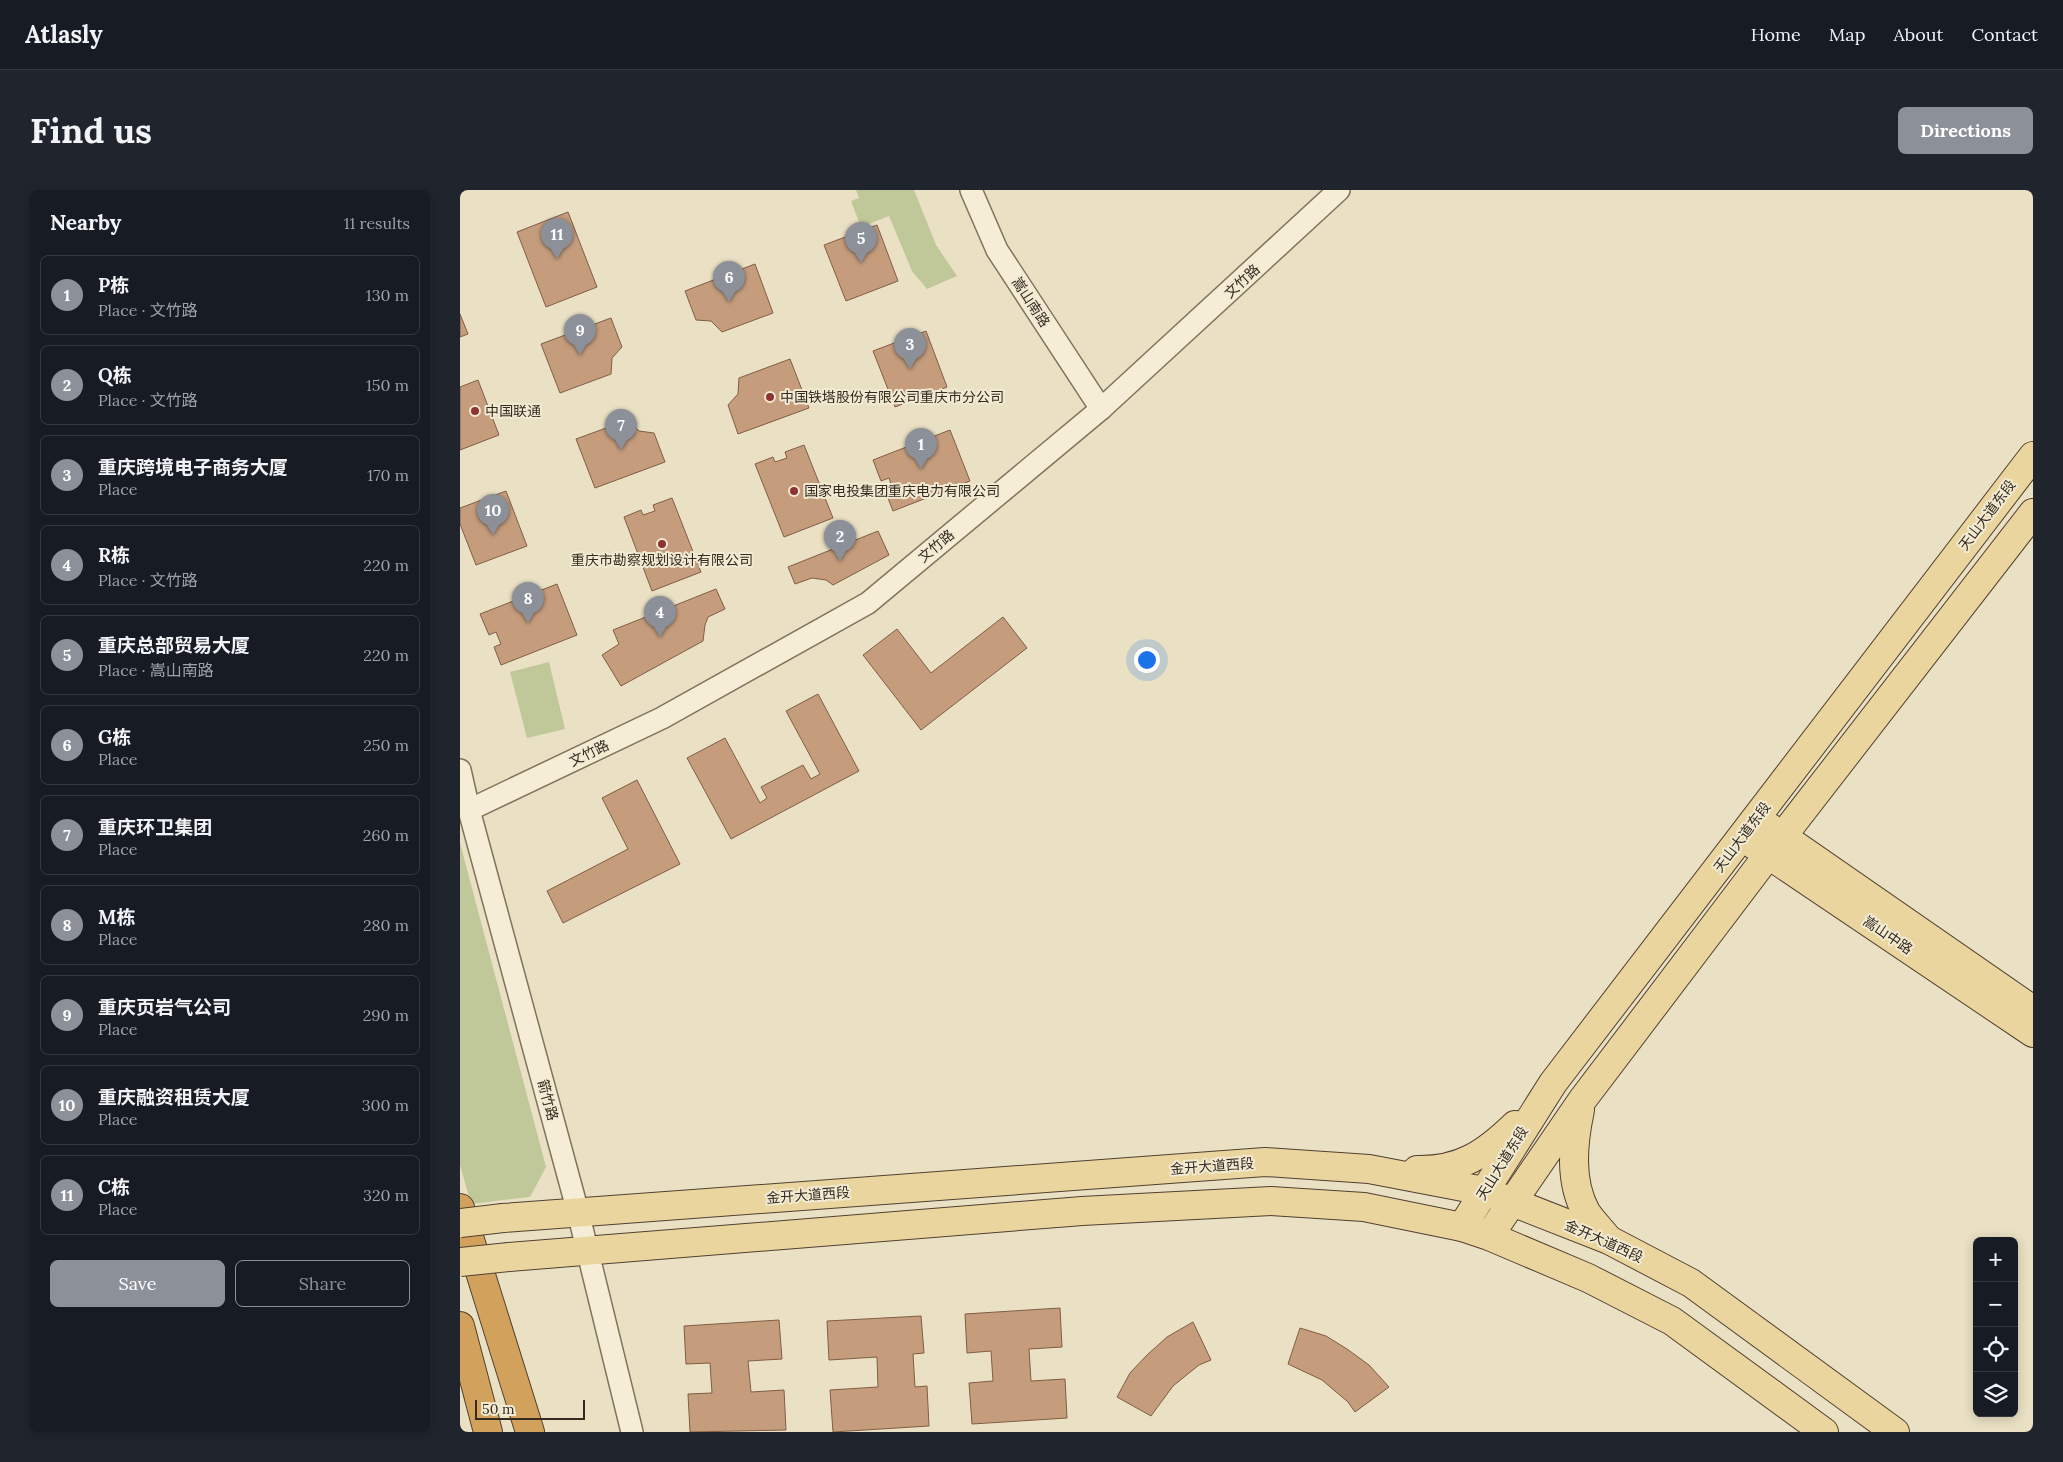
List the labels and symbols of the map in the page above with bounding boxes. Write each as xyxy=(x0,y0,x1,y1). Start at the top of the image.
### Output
pin: 11 xyxy=(541,218,573,259)
pin: 5 xyxy=(845,222,877,263)
street label: 文竹路 xyxy=(1221,260,1263,302)
pin: 6 xyxy=(713,261,745,302)
street label: 嵩山南路 xyxy=(1008,274,1054,330)
pin: 9 xyxy=(564,314,596,355)
pin: 3 xyxy=(894,328,926,369)
place label: 中国铁塔股份有限公司重庆市分公司 xyxy=(780,388,1004,406)
marker: 中国铁塔股份有限公司重庆市分公司 xyxy=(764,391,776,403)
place label: 中国联通 xyxy=(485,402,541,420)
marker: 中国联通 xyxy=(469,405,481,417)
pin: 7 xyxy=(605,409,637,450)
pin: 1 xyxy=(905,428,937,469)
street label: 天山大道东段 xyxy=(1955,476,2019,554)
place label: 国家电投集团重庆电力有限公司 xyxy=(804,482,1000,500)
marker: 国家电投集团重庆电力有限公司 xyxy=(788,485,800,497)
pin: 10 xyxy=(477,494,509,535)
pin: 2 xyxy=(824,520,856,561)
street label: 文竹路 xyxy=(914,526,958,566)
marker: 重庆市勘察规划设计有限公司 xyxy=(656,538,668,550)
place label: 重庆市勘察规划设计有限公司 xyxy=(571,551,753,569)
pin: 8 xyxy=(512,582,544,623)
pin: 4 xyxy=(644,596,676,637)
your location xyxy=(1134,647,1160,673)
street label: 文竹路 xyxy=(566,736,612,770)
street label: 天山大道东段 xyxy=(1710,798,1774,876)
street label: 嵩山中路 xyxy=(1860,912,1916,958)
street label: 箭竹路 xyxy=(534,1077,562,1123)
street label: 天山大道东段 xyxy=(1472,1123,1532,1203)
street label: 金开大道西段 xyxy=(1169,1154,1255,1178)
street label: 金开大道西段 xyxy=(765,1183,851,1207)
street label: 金开大道西段 xyxy=(1562,1216,1646,1266)
scale bar xyxy=(475,1397,585,1420)

